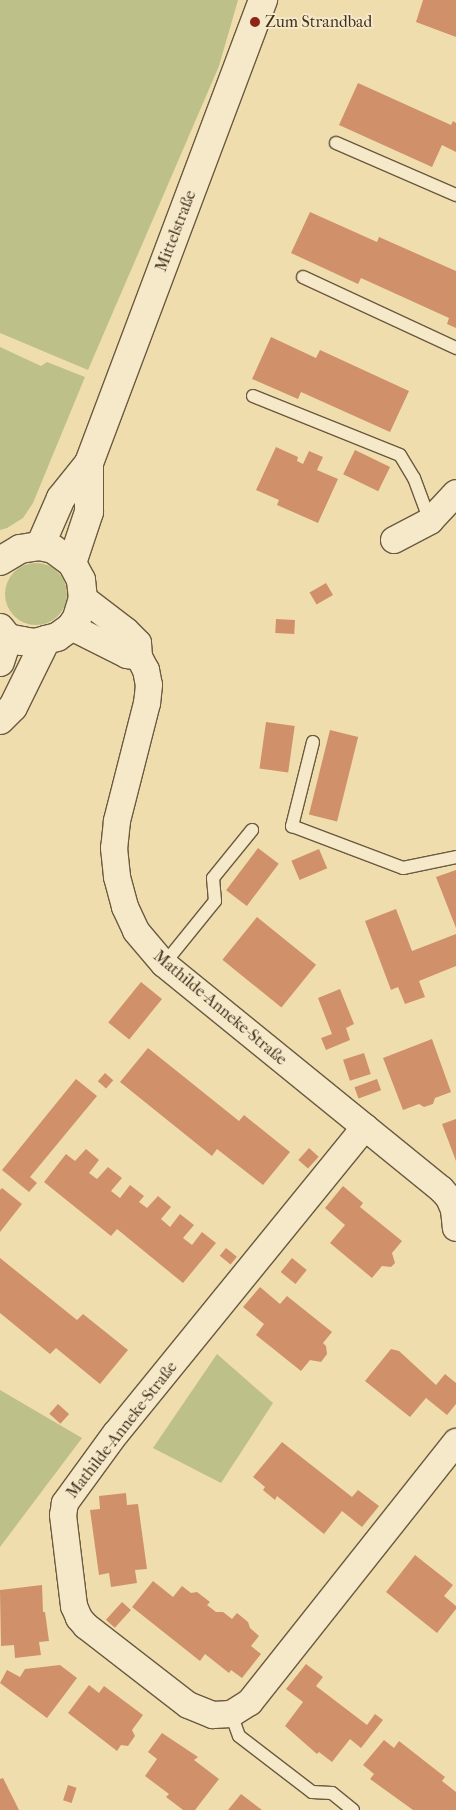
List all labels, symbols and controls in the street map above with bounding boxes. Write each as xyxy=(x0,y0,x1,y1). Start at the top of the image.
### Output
place label: Zum Strandbad xyxy=(265,12,372,32)
marker: Zum Strandbad xyxy=(249,16,261,28)
street label: Mittelstraße xyxy=(152,188,200,274)
street label: Mathilde-Anneke-Straße xyxy=(149,947,291,1069)
street label: Mathilde-Anneke-Straße xyxy=(63,1358,181,1502)

